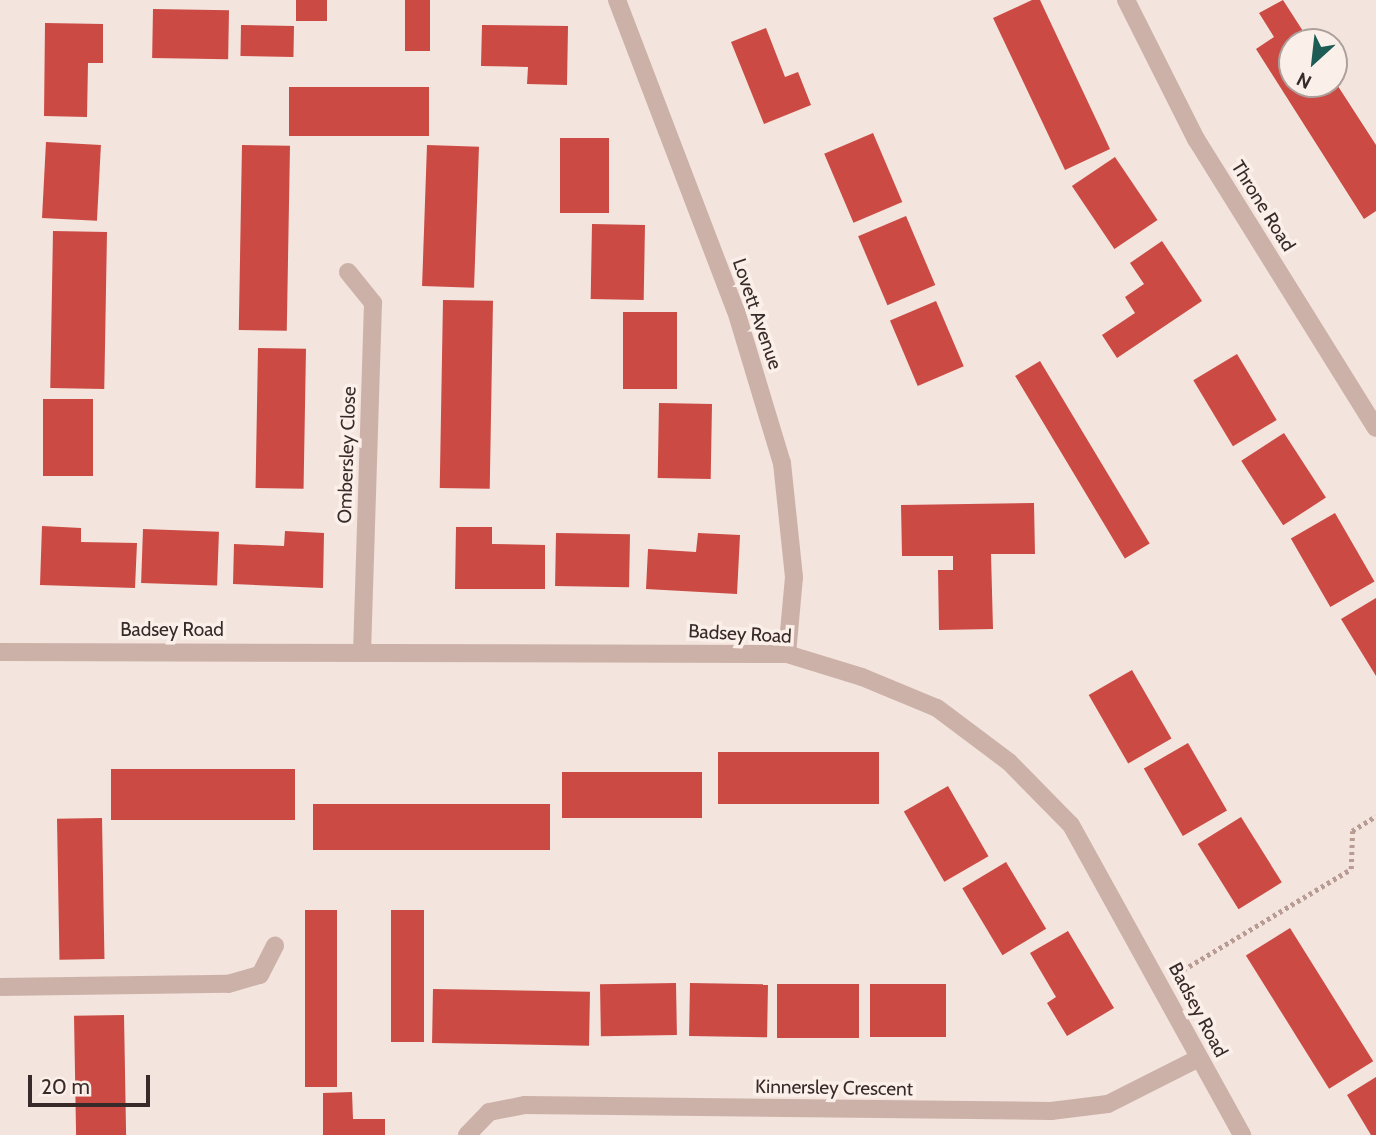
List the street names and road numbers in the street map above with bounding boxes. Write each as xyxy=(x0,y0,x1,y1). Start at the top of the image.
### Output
street label: Throne Road xyxy=(1226,157,1300,255)
street label: Lovett Avenue xyxy=(727,256,787,372)
street label: Ombersley Close xyxy=(333,386,361,524)
street label: Badsey Road xyxy=(120,619,224,641)
street label: Badsey Road xyxy=(688,620,792,648)
street label: Badsey Road xyxy=(1164,959,1232,1061)
street label: Kinnersley Crescent xyxy=(755,1075,913,1101)

